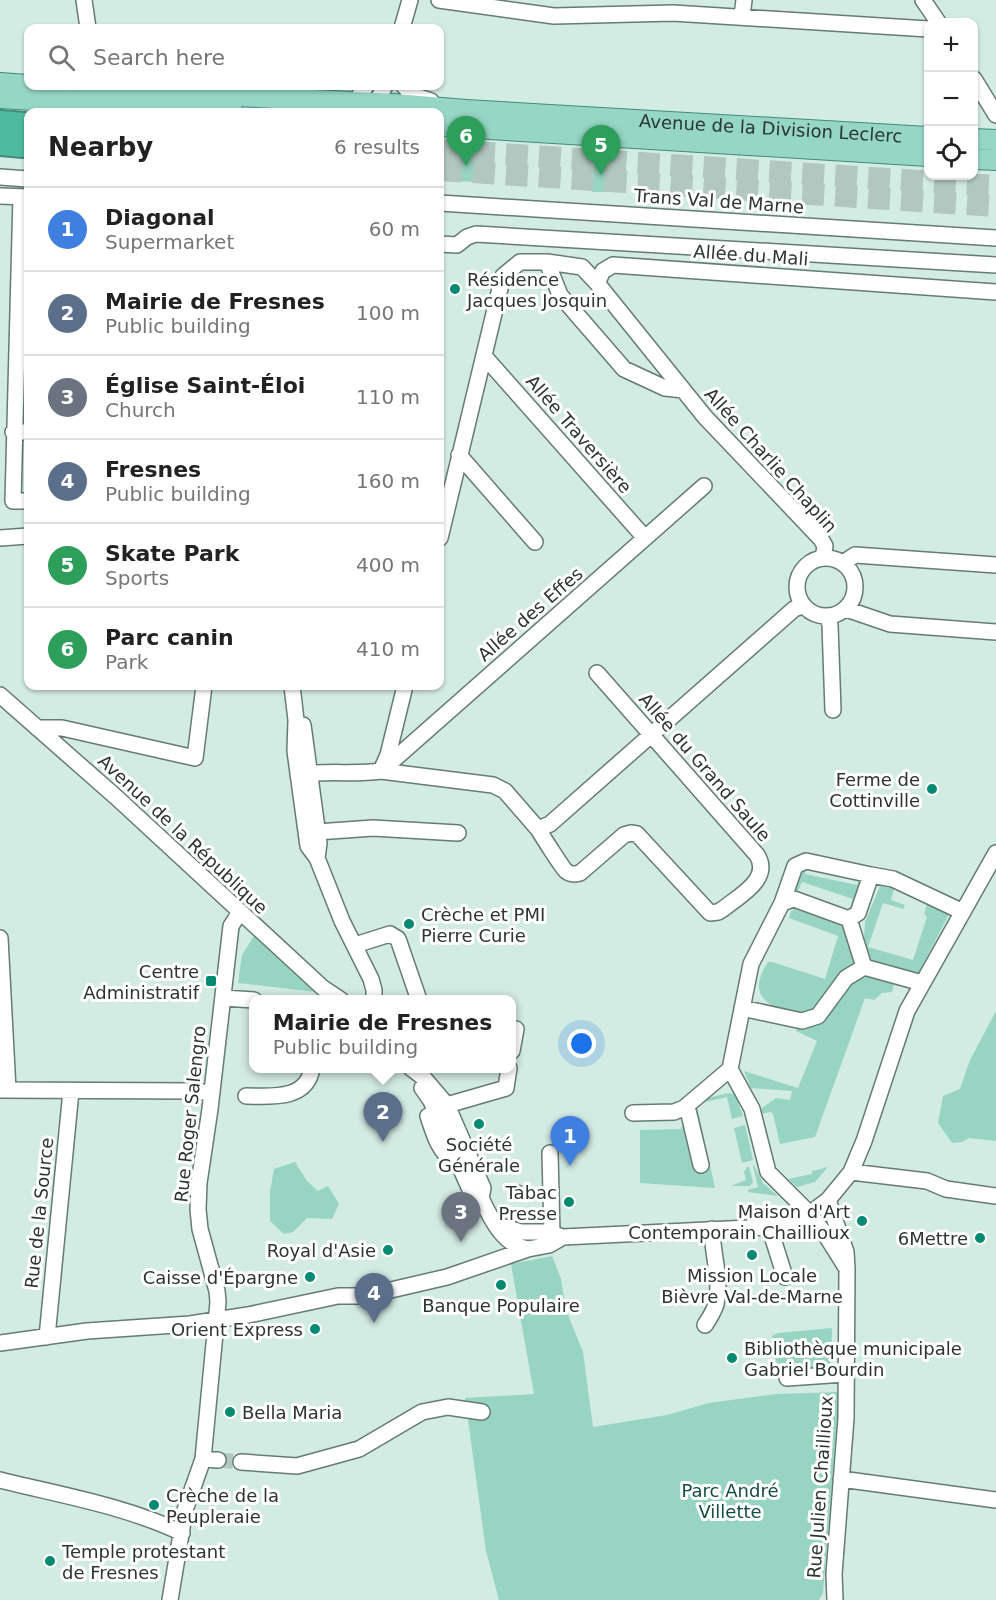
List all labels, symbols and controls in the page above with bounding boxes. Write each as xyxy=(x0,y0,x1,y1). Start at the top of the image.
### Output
map controls xyxy=(924,18,978,180)
button: + xyxy=(924,18,978,72)
search box xyxy=(24,24,444,90)
icon: search xyxy=(45,41,78,74)
text: Search here xyxy=(93,45,225,70)
button: − xyxy=(924,72,978,126)
street label: Avenue de la Division Leclerc xyxy=(639,110,903,146)
pin: 6 xyxy=(446,116,486,166)
pin: 5 xyxy=(582,126,620,175)
button: locate xyxy=(924,126,978,180)
text: Nearby xyxy=(48,132,153,162)
text: 6 results xyxy=(334,135,420,159)
street label: Trans Val de Marne xyxy=(632,185,805,217)
text: Diagonal xyxy=(105,205,215,230)
text: 1 xyxy=(61,217,74,241)
text: 60 m xyxy=(369,217,420,241)
text: Supermarket xyxy=(105,230,234,254)
street label: Allée du Mali xyxy=(693,241,809,269)
place label: Résidence Jacques Josquin xyxy=(466,269,607,311)
marker: Résidence Jacques Josquin xyxy=(448,282,462,296)
text: Mairie de Fresnes xyxy=(105,289,325,314)
text: 2 xyxy=(61,301,74,325)
text: 100 m xyxy=(356,301,420,325)
text: Public building xyxy=(105,314,251,338)
street label: Allée Traversière xyxy=(522,371,636,497)
text: Église Saint-Éloi xyxy=(105,373,305,398)
street label: Allée Charlie Chaplin xyxy=(701,383,841,537)
text: 3 xyxy=(61,385,74,409)
text: 110 m xyxy=(356,385,420,409)
text: Church xyxy=(105,398,176,422)
text: Fresnes xyxy=(105,457,201,482)
text: 4 xyxy=(61,469,74,493)
text: 160 m xyxy=(356,469,420,493)
text: Public building xyxy=(105,482,251,506)
text: Skate Park xyxy=(105,541,239,566)
text: 5 xyxy=(61,553,74,577)
text: 400 m xyxy=(356,553,420,577)
street label: Allée des Effes xyxy=(473,563,587,665)
text: Sports xyxy=(105,566,169,590)
text: Parc canin xyxy=(105,625,234,650)
text: 6 xyxy=(61,637,74,661)
text: 410 m xyxy=(356,637,420,661)
text: Park xyxy=(105,650,148,674)
street label: Allée du Grand Saule xyxy=(635,689,775,845)
street label: Avenue de la République xyxy=(94,750,272,918)
place label: Ferme de Cottinville xyxy=(829,769,920,811)
marker: Ferme de Cottinville xyxy=(925,782,939,796)
place label: Crèche et PMI Pierre Curie xyxy=(421,904,545,946)
marker: Crèche et PMI Pierre Curie xyxy=(402,917,416,931)
place label: Centre Administratif xyxy=(83,961,200,1003)
marker: Centre Administratif xyxy=(204,974,218,988)
popup xyxy=(249,995,516,1073)
text: Mairie de Fresnes xyxy=(273,1010,492,1035)
street label: Rue Roger Salengro xyxy=(170,1025,210,1203)
your location xyxy=(567,1029,596,1058)
text: Public building xyxy=(273,1035,418,1059)
pin: 2 xyxy=(364,1092,403,1142)
pin: 1 xyxy=(550,1116,590,1166)
marker: Société Générale xyxy=(472,1117,486,1131)
place label: Société Générale xyxy=(438,1134,520,1176)
street label: Rue de la Source xyxy=(21,1136,57,1290)
place label: Tabac Presse xyxy=(499,1182,557,1224)
pin: 3 xyxy=(442,1192,480,1242)
marker: Tabac Presse xyxy=(562,1195,576,1209)
place label: Maison d'Art Contemporain Chaillioux xyxy=(628,1201,850,1243)
marker: Maison d'Art Contemporain Chaillioux xyxy=(855,1214,869,1228)
place label: 6Mettre xyxy=(898,1228,968,1249)
marker: 6Mettre xyxy=(973,1231,987,1245)
place label: Royal d'Asie xyxy=(267,1240,376,1261)
marker: Royal d'Asie xyxy=(381,1243,395,1257)
marker: Mission Locale Bièvre Val-de-Marne xyxy=(745,1248,759,1262)
place label: Mission Locale Bièvre Val-de-Marne xyxy=(661,1265,843,1307)
place label: Caisse d'Épargne xyxy=(143,1267,298,1288)
marker: Caisse d'Épargne xyxy=(303,1270,317,1284)
pin: 4 xyxy=(354,1274,394,1323)
marker: Banque Populaire xyxy=(494,1278,508,1292)
place label: Banque Populaire xyxy=(422,1295,580,1316)
place label: Orient Express xyxy=(171,1319,303,1340)
marker: Orient Express xyxy=(308,1322,322,1336)
place label: Bibliothèque municipale Gabriel Bourdin xyxy=(744,1338,962,1380)
marker: Bibliothèque municipale Gabriel Bourdin xyxy=(725,1351,739,1365)
street label: Rue Julien Chaillioux xyxy=(803,1395,837,1579)
place label: Bella Maria xyxy=(242,1402,342,1423)
marker: Bella Maria xyxy=(223,1405,237,1419)
park label: Parc André Villette xyxy=(682,1480,778,1522)
place label: Crèche de la Peupleraie xyxy=(166,1485,279,1527)
marker: Crèche de la Peupleraie xyxy=(147,1498,161,1512)
place label: Temple protestant de Fresnes xyxy=(61,1541,225,1583)
marker: Temple protestant de Fresnes xyxy=(43,1554,57,1568)

